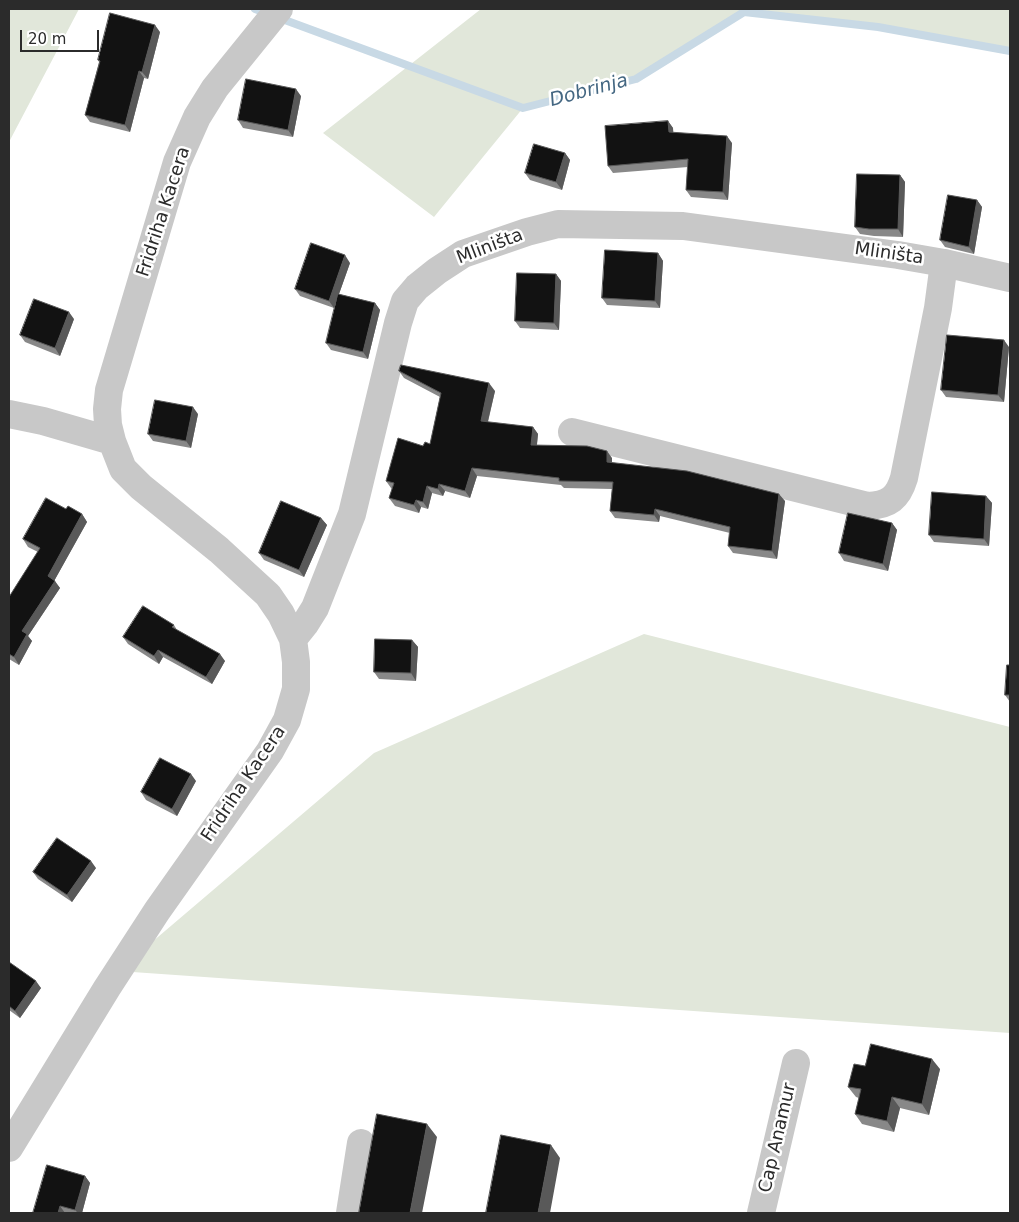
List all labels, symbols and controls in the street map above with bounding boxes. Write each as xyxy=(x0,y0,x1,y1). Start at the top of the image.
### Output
scale bar xyxy=(22,20,101,52)
text: 20 m xyxy=(28,30,66,48)
water label: Dobrinja xyxy=(547,70,631,112)
street label: Fridriha Kacera xyxy=(133,144,195,280)
street label: Mliništa xyxy=(454,224,526,270)
street label: Mliništa xyxy=(853,238,925,270)
street label: Fridriha Kacera xyxy=(197,722,291,846)
street label: Cap Anamur xyxy=(755,1081,801,1195)

